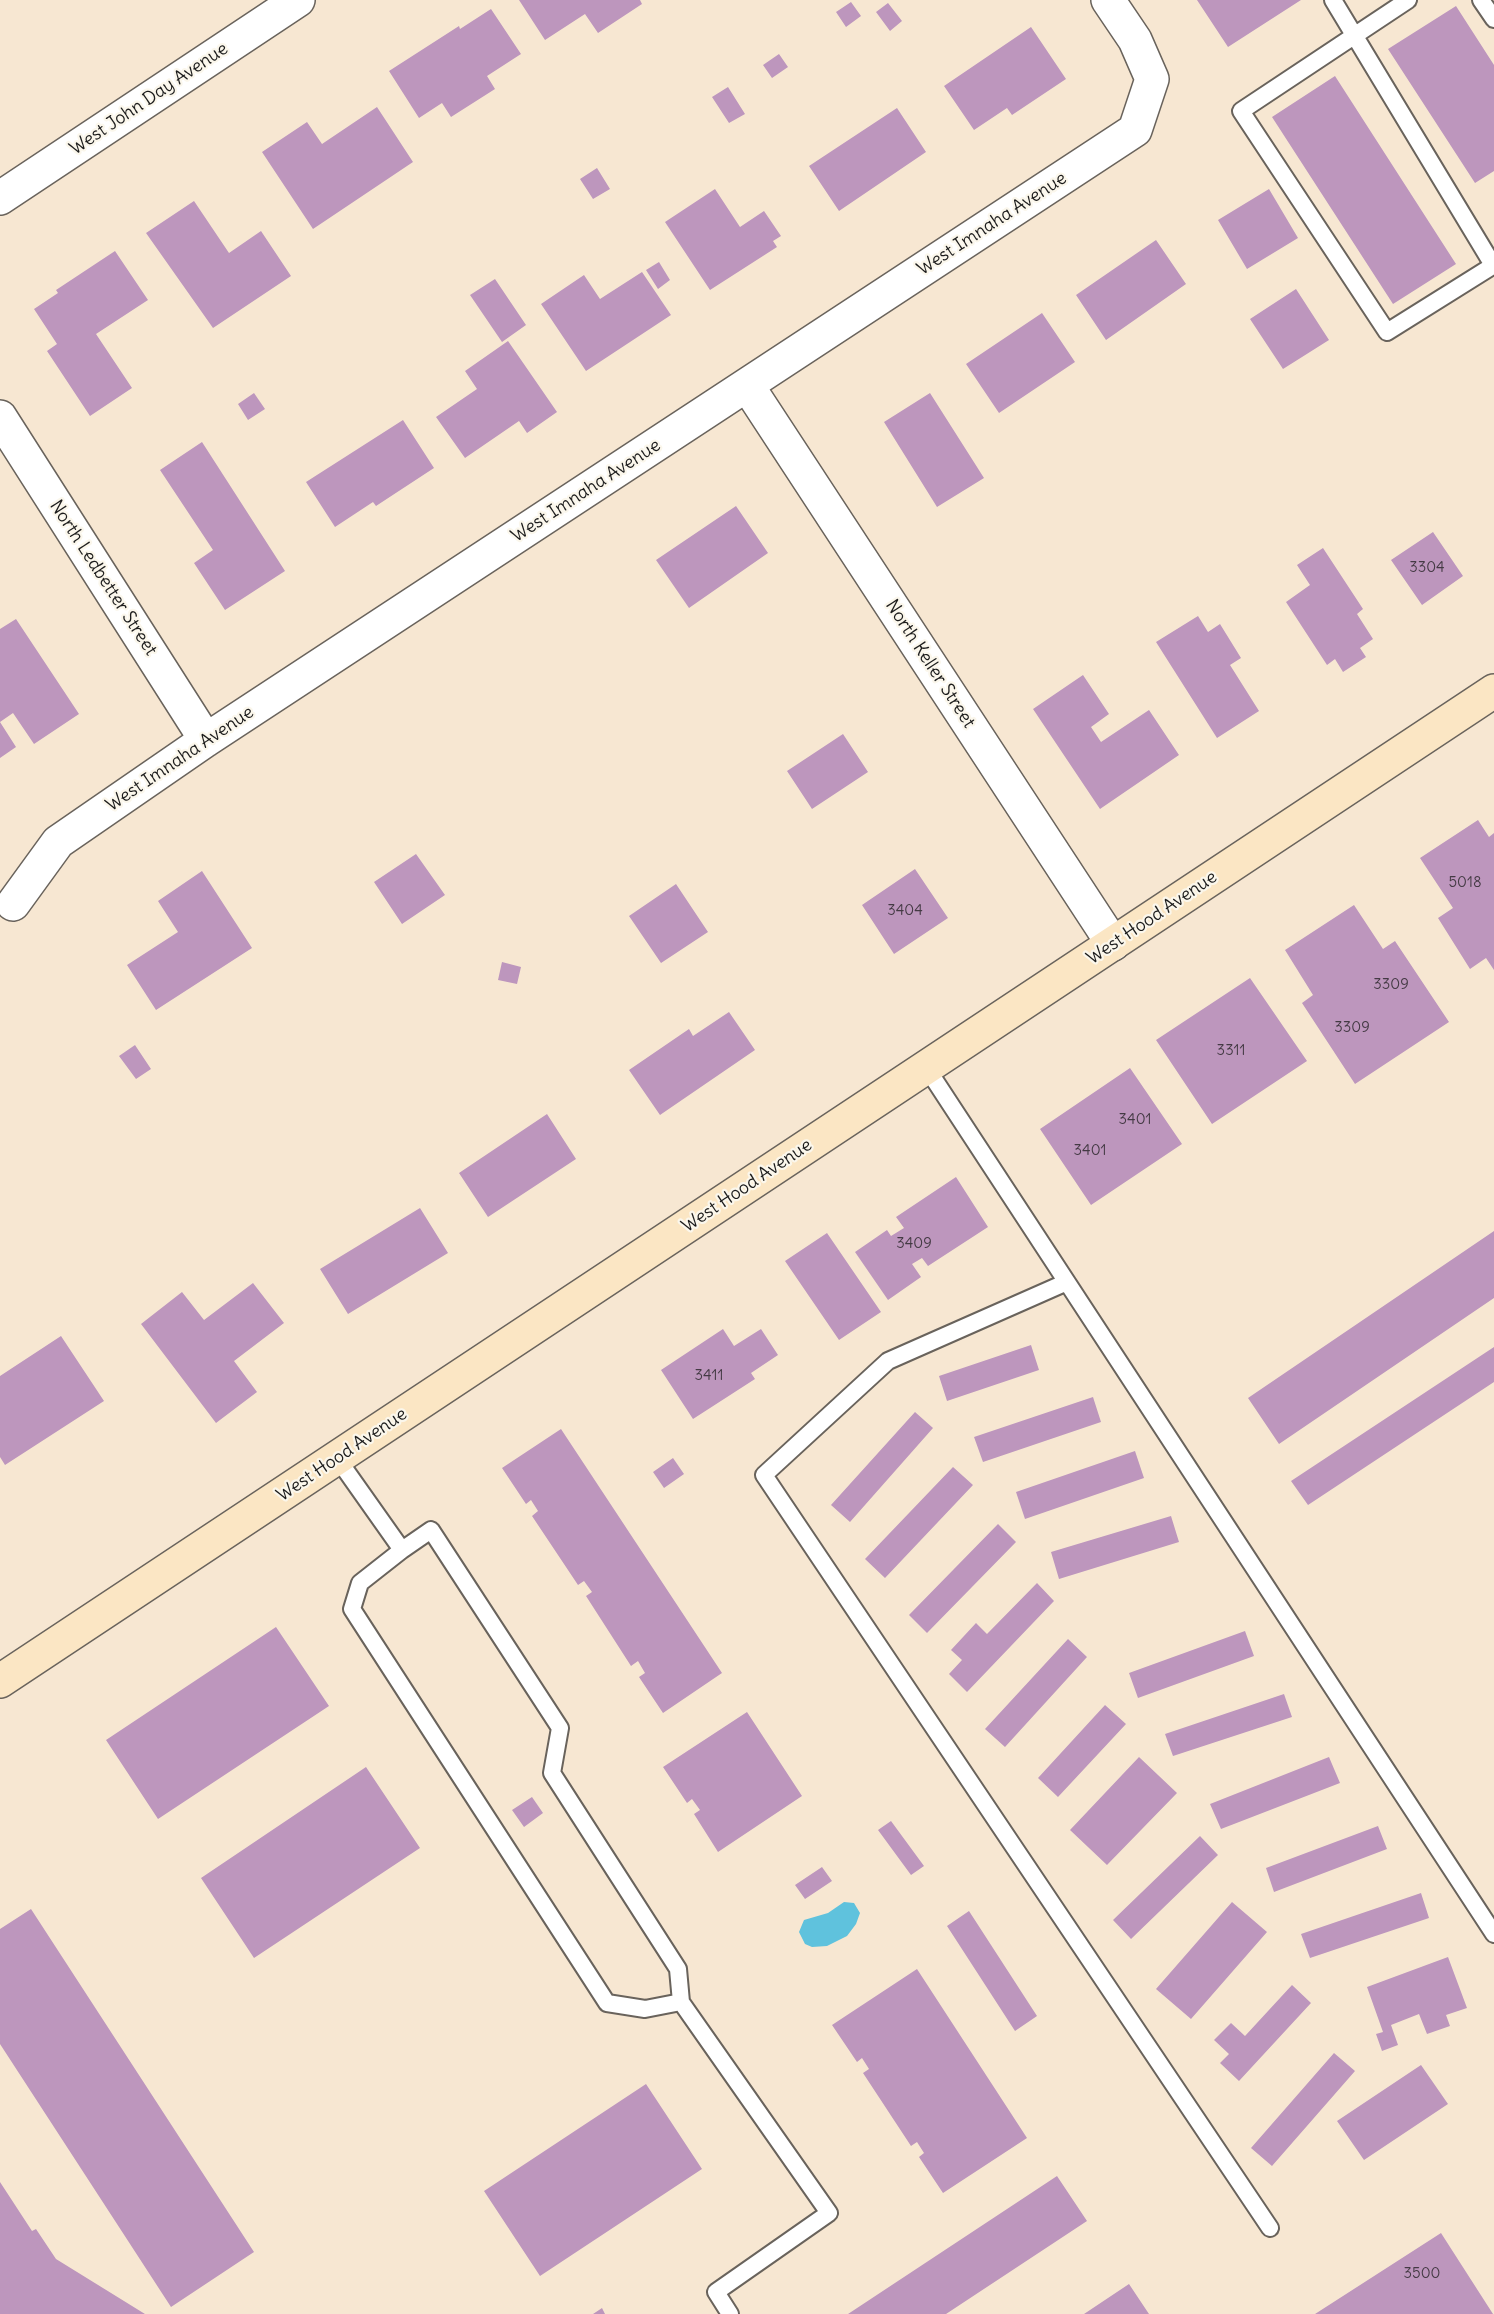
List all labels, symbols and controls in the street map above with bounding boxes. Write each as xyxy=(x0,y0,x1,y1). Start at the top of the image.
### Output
street label: West John Day Avenue xyxy=(66,38,232,160)
street label: West Imnaha Avenue xyxy=(913,168,1071,280)
street label: West Imnaha Avenue xyxy=(507,435,665,547)
street label: North Ledbetter Street xyxy=(45,496,161,660)
house number: 3304 xyxy=(1409,559,1445,577)
street label: North Keller Street xyxy=(881,596,979,732)
street label: West Imnaha Avenue xyxy=(102,702,258,816)
street label: West Hood Avenue xyxy=(1083,866,1221,970)
house number: 5018 xyxy=(1448,874,1482,892)
house number: 3404 xyxy=(887,902,923,920)
house number: 3309 xyxy=(1373,976,1409,994)
house number: 3309 xyxy=(1334,1019,1370,1037)
house number: 3311 xyxy=(1217,1042,1245,1060)
house number: 3401 xyxy=(1118,1111,1152,1129)
street label: West Hood Avenue xyxy=(678,1134,816,1238)
house number: 3401 xyxy=(1073,1142,1107,1160)
house number: 3409 xyxy=(896,1235,932,1253)
house number: 3411 xyxy=(695,1367,723,1385)
street label: West Hood Avenue xyxy=(273,1403,411,1507)
house number: 3500 xyxy=(1404,2265,1440,2283)

